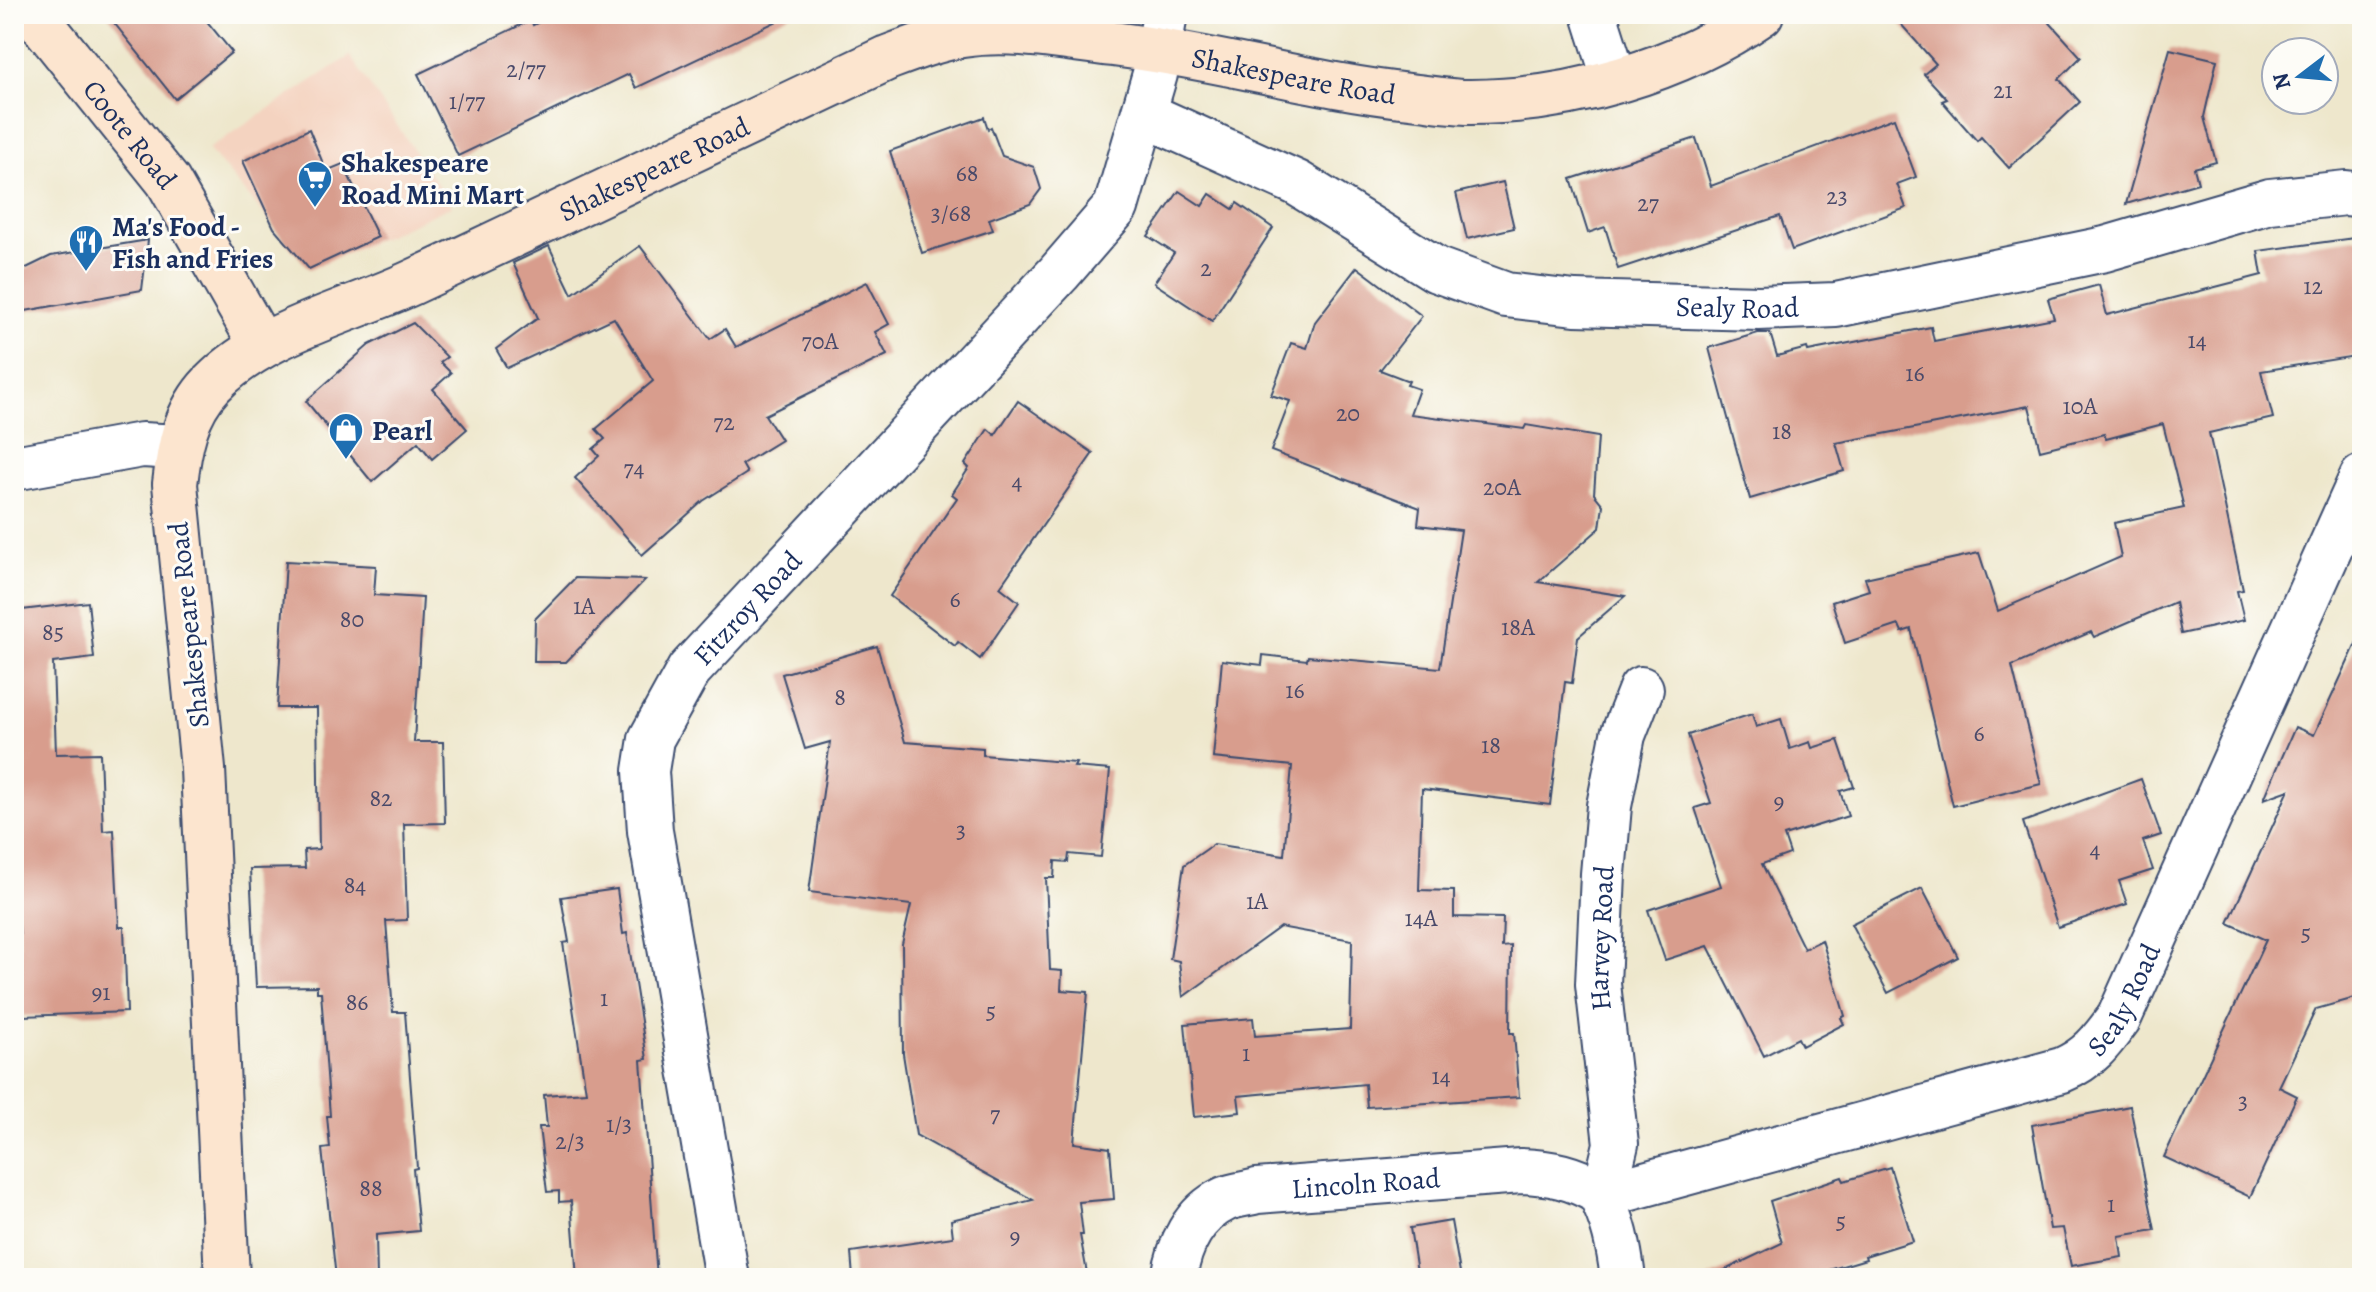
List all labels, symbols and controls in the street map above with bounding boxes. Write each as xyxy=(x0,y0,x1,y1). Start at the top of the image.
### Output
north arrow xyxy=(2260,36,2340,116)
street label: Shakespeare Road xyxy=(1188,39,1399,114)
house number: 2/77 xyxy=(506,53,547,85)
text: N xyxy=(2265,69,2298,93)
street label: Coote Road xyxy=(74,72,186,198)
house number: 21 xyxy=(1993,74,2013,106)
house number: 1/77 xyxy=(449,85,486,117)
street label: Shakespeare Road xyxy=(553,107,757,231)
place label: Shakespeare Road Mini Mart xyxy=(341,144,524,214)
house number: 68 xyxy=(956,157,978,189)
supermarket icon: Shakespeare Road Mini Mart xyxy=(296,159,334,209)
house number: 23 xyxy=(1826,180,1848,212)
house number: 27 xyxy=(1637,187,1660,219)
house number: 3/68 xyxy=(931,197,971,229)
place label: Ma's Food - Fish and Fries xyxy=(112,208,274,278)
restaurant icon: Ma's Food - Fish and Fries xyxy=(67,223,105,273)
house number: 2 xyxy=(1200,252,1212,284)
house number: 12 xyxy=(2303,270,2323,302)
street label: Sealy Road xyxy=(1675,288,1801,328)
house number: 14 xyxy=(2187,324,2207,356)
house number: 70A xyxy=(802,325,839,357)
house number: 16 xyxy=(1905,357,1925,389)
house number: 10A xyxy=(2062,390,2098,422)
house number: 20 xyxy=(1336,397,1360,429)
house number: 72 xyxy=(713,406,735,438)
shop icon: Pearl xyxy=(327,411,365,461)
place label: Pearl xyxy=(372,412,433,450)
house number: 18 xyxy=(1772,415,1792,447)
house number: 74 xyxy=(624,452,645,484)
house number: 4 xyxy=(1012,465,1023,497)
house number: 20A xyxy=(1483,471,1522,503)
street label: Shakespeare Road xyxy=(159,519,219,730)
street label: Fitzroy Road xyxy=(685,542,811,674)
house number: 6 xyxy=(949,583,961,615)
house number: 1A xyxy=(573,590,596,622)
house number: 80 xyxy=(340,603,364,635)
house number: 18A xyxy=(1501,611,1536,643)
house number: 85 xyxy=(42,616,64,648)
house number: 16 xyxy=(1285,674,1305,706)
house number: 8 xyxy=(834,681,846,713)
house number: 6 xyxy=(1973,717,1985,749)
house number: 18 xyxy=(1481,729,1501,761)
house number: 82 xyxy=(369,782,393,814)
house number: 9 xyxy=(1774,785,1784,817)
house number: 3 xyxy=(956,814,966,846)
house number: 4 xyxy=(2090,833,2101,865)
street label: Harvey Road xyxy=(1580,863,1624,1013)
house number: 84 xyxy=(344,869,366,901)
house number: 1A xyxy=(1246,885,1269,917)
house number: 14A xyxy=(1404,902,1439,934)
house number: 5 xyxy=(2301,917,2311,949)
street label: Sealy Road xyxy=(2079,937,2170,1065)
house number: 91 xyxy=(91,976,111,1008)
house number: 1 xyxy=(600,982,608,1014)
house number: 86 xyxy=(346,986,368,1018)
house number: 5 xyxy=(986,995,996,1027)
house number: 1 xyxy=(1242,1037,1250,1069)
house number: 14 xyxy=(1431,1060,1451,1092)
house number: 3 xyxy=(2238,1085,2248,1117)
house number: 7 xyxy=(990,1098,1001,1130)
house number: 1/3 xyxy=(606,1108,632,1140)
house number: 2/3 xyxy=(555,1125,585,1157)
street label: Lincoln Road xyxy=(1290,1159,1442,1208)
house number: 88 xyxy=(359,1172,383,1204)
house number: 1 xyxy=(2107,1188,2115,1220)
house number: 5 xyxy=(1836,1205,1846,1237)
house number: 9 xyxy=(1010,1220,1020,1252)

